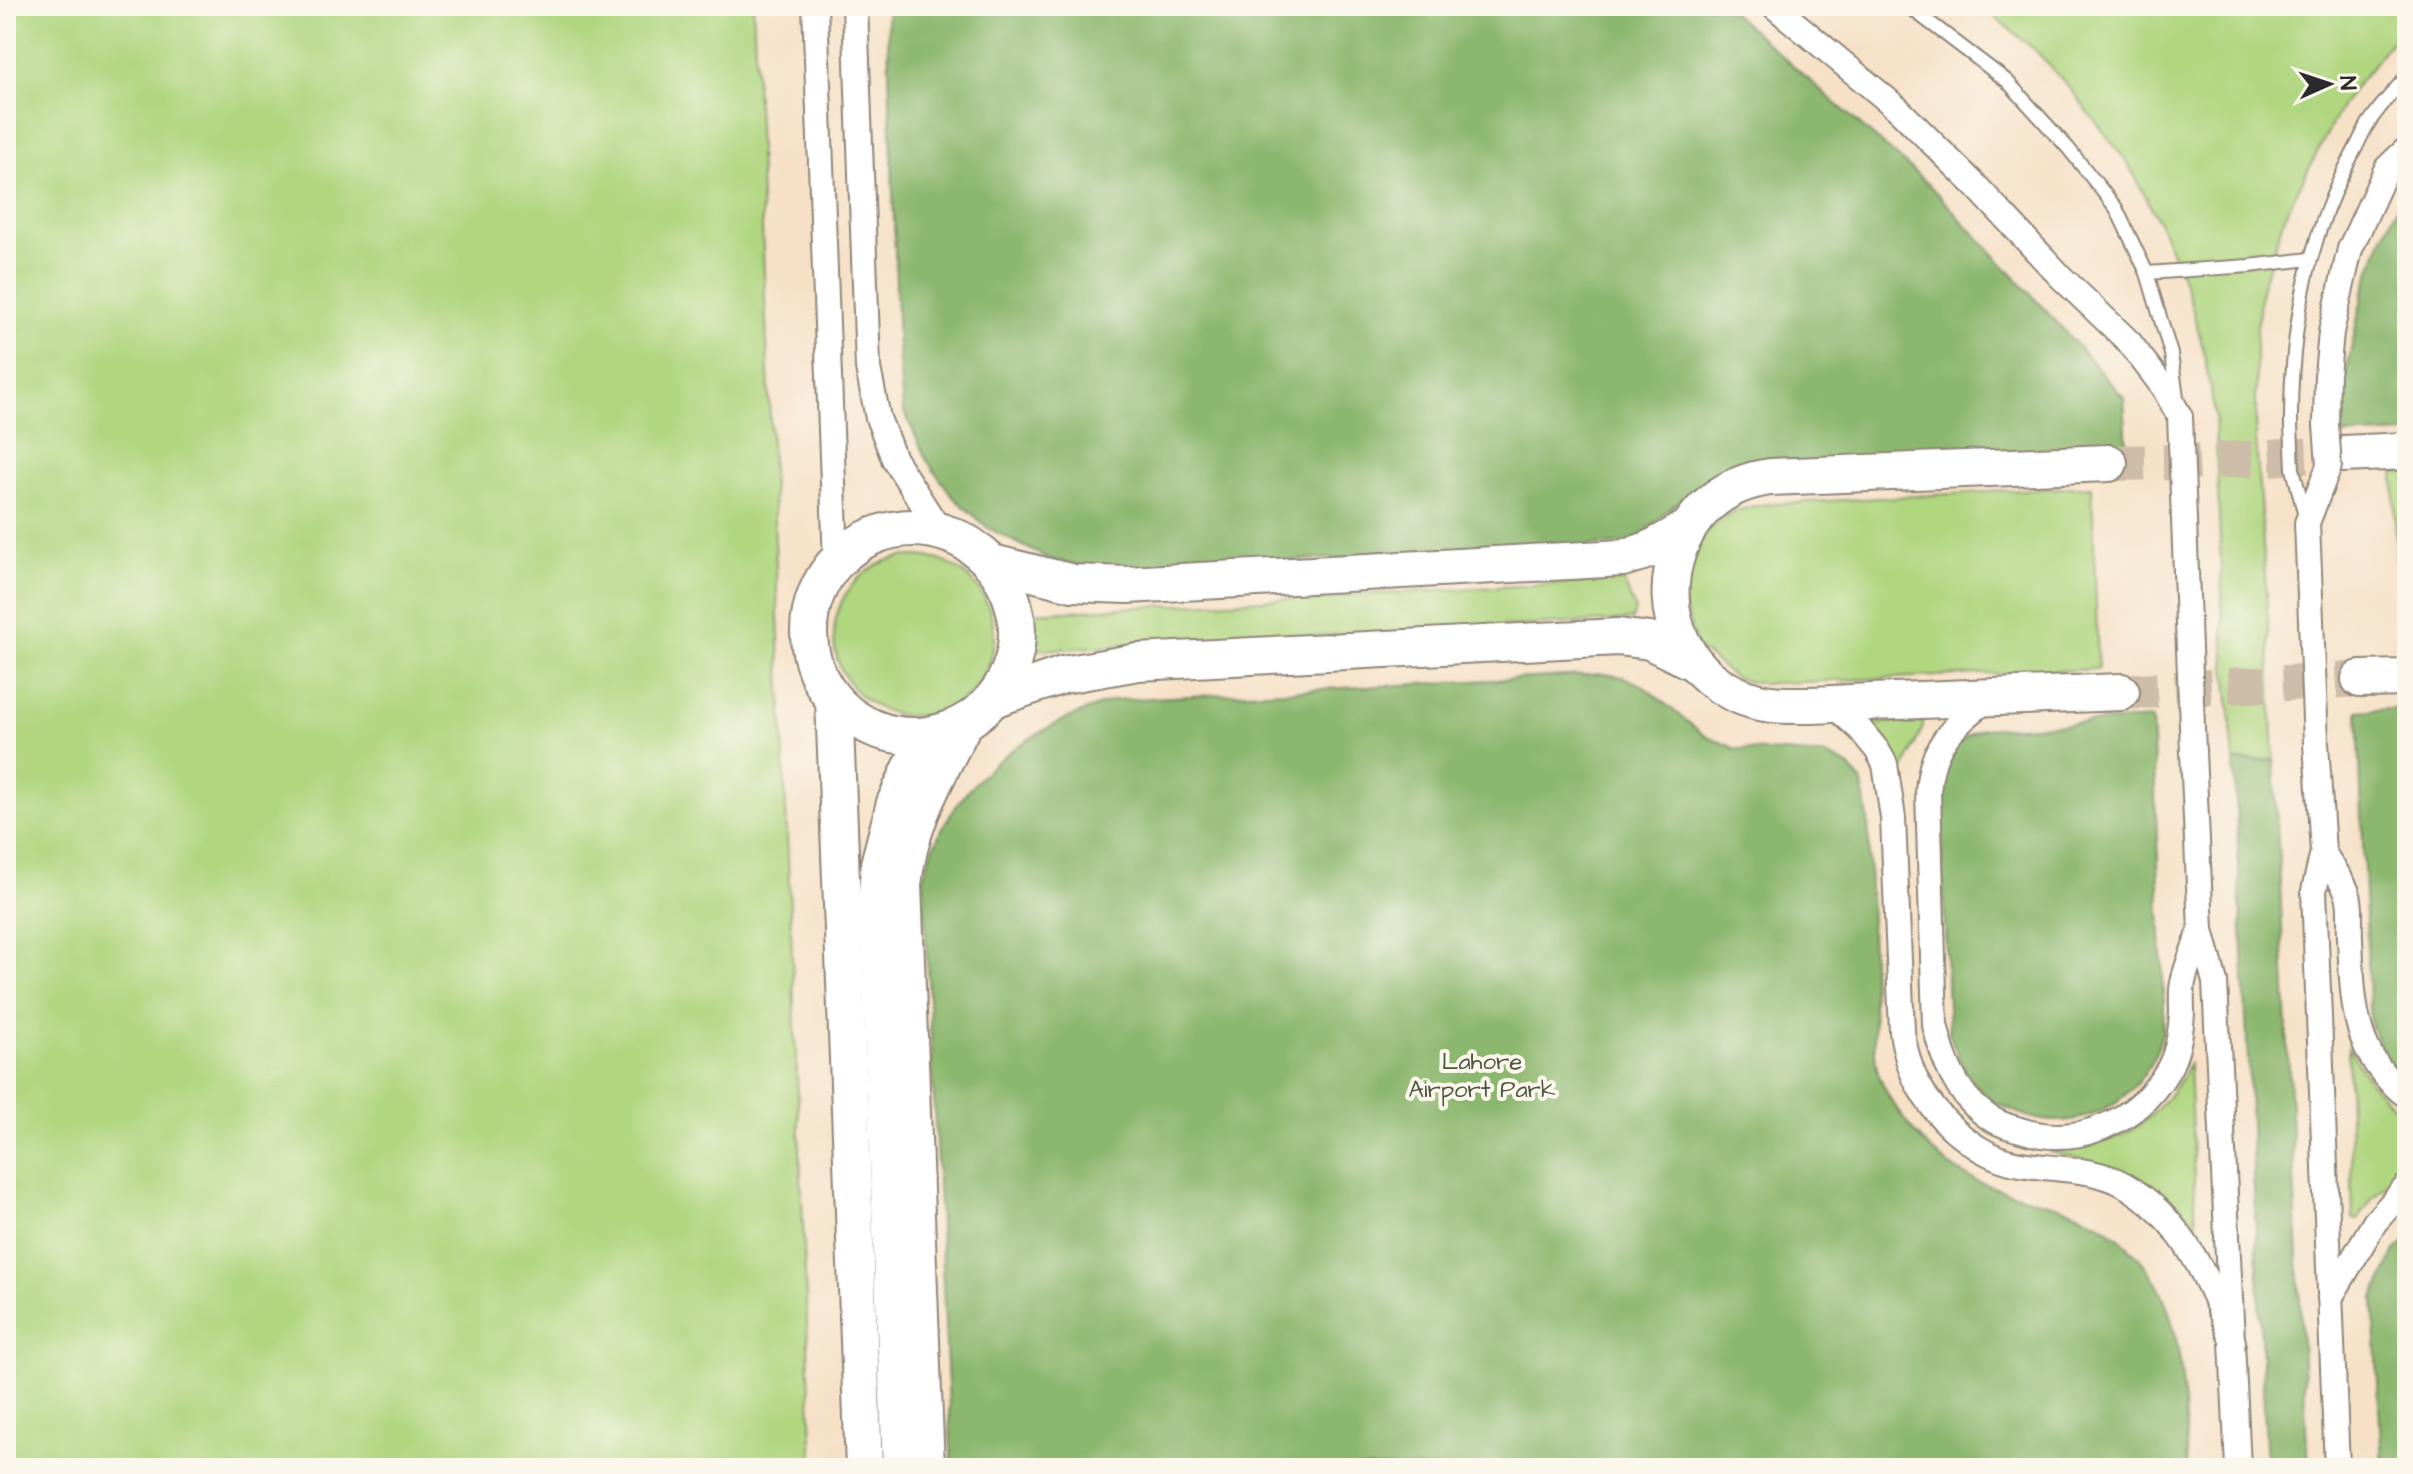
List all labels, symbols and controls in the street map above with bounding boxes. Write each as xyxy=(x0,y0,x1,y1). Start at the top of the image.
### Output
north arrow xyxy=(2289,44,2369,124)
text: N xyxy=(2332,75,2363,91)
park label: Lahore Airport Park xyxy=(1408,1045,1556,1107)

